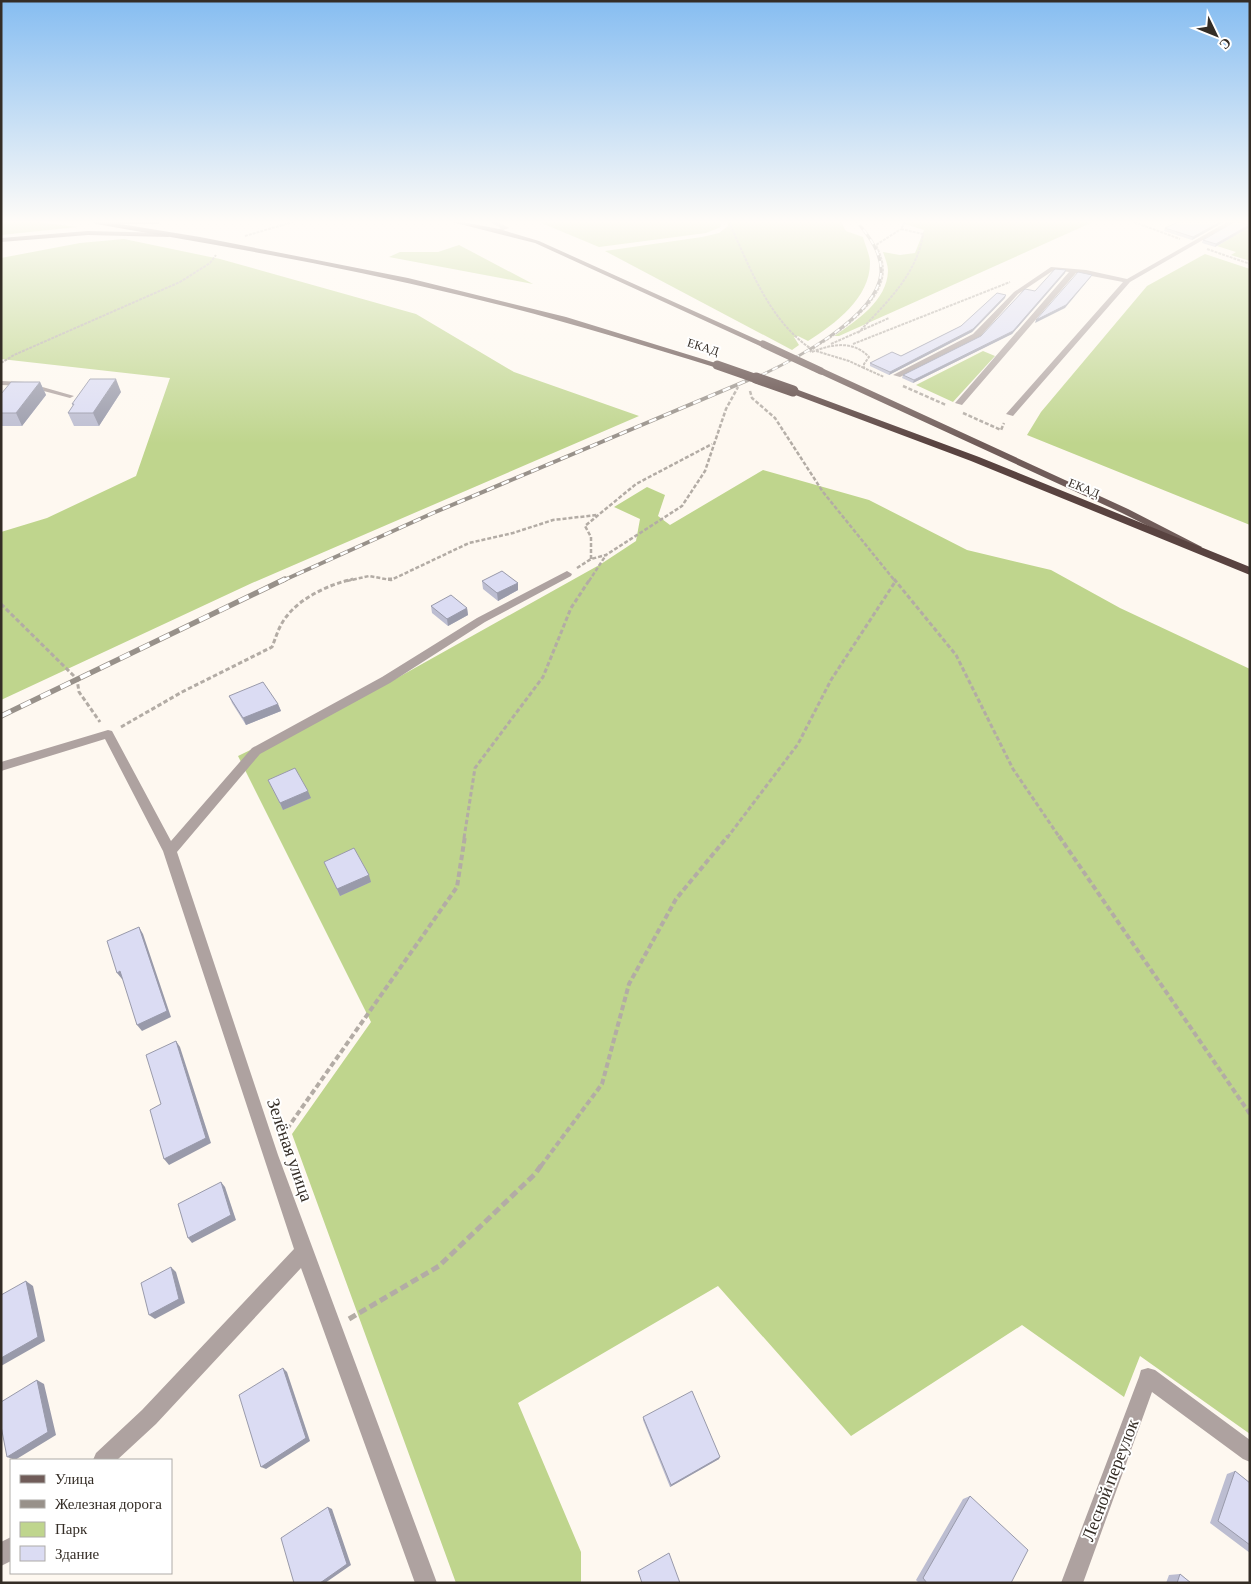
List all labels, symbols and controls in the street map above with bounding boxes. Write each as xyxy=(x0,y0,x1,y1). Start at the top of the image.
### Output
north arrow xyxy=(1191,10,1241,60)
text: С xyxy=(1216,35,1235,53)
street label: ЕКАД xyxy=(686,336,720,358)
street label: ЕКАД xyxy=(1066,475,1102,501)
street label: Зелёная улица xyxy=(263,1096,317,1204)
street label: Лесной переулок xyxy=(1078,1416,1143,1544)
legend xyxy=(10,1459,172,1574)
text: Улица xyxy=(55,1471,94,1487)
text: Железная дорога xyxy=(55,1496,162,1512)
text: Парк xyxy=(55,1521,88,1537)
text: Здание xyxy=(55,1546,99,1562)

